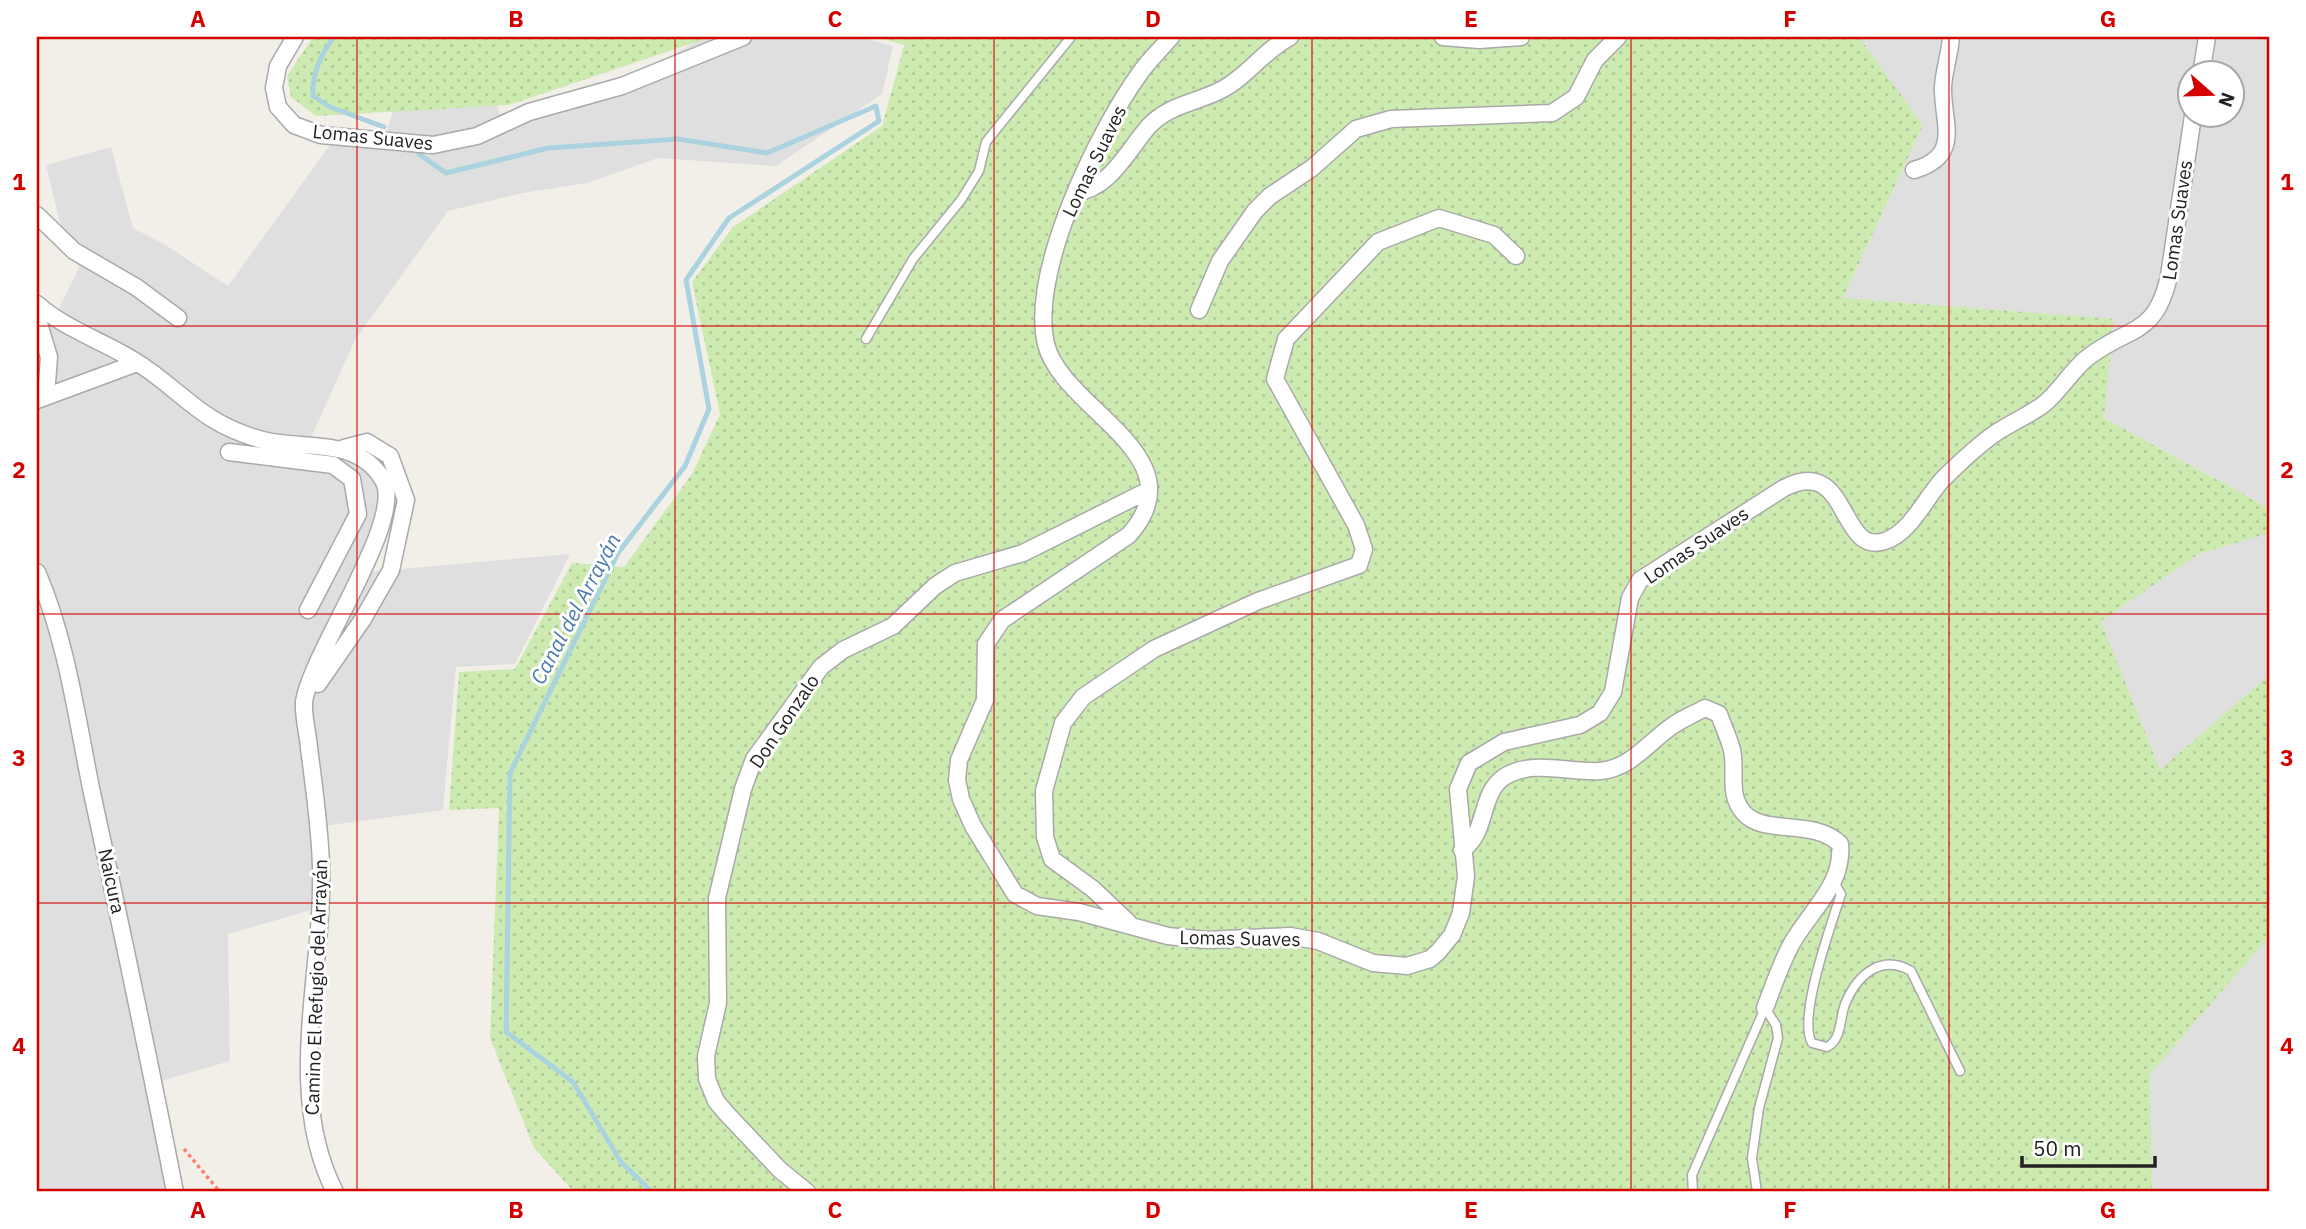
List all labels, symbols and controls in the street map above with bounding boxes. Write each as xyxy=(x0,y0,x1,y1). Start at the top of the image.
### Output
text: A xyxy=(190,3,206,33)
text: B xyxy=(508,3,524,33)
text: C xyxy=(828,3,843,33)
text: D xyxy=(1145,3,1161,33)
text: E xyxy=(1464,3,1478,33)
text: F xyxy=(1783,3,1797,33)
text: G xyxy=(2100,3,2116,33)
north arrow xyxy=(2176,60,2246,130)
text: N xyxy=(2213,89,2241,110)
street label: Lomas Suaves xyxy=(1057,101,1131,221)
street label: Lomas Suaves xyxy=(311,119,435,155)
street label: Lomas Suaves xyxy=(2157,158,2197,282)
text: 1 xyxy=(12,166,26,196)
text: 1 xyxy=(2280,166,2294,196)
text: 2 xyxy=(12,454,26,484)
text: 2 xyxy=(2280,454,2294,484)
street label: Lomas Suaves xyxy=(1639,501,1753,589)
water label: Canal del Arrayán xyxy=(524,528,627,689)
street label: Don Gonzalo xyxy=(744,669,824,773)
text: 3 xyxy=(12,742,26,772)
text: 3 xyxy=(2280,742,2294,772)
street label: Naicura xyxy=(93,846,131,916)
street label: Camino El Refugio del Arrayán xyxy=(300,858,332,1116)
street label: Lomas Suaves xyxy=(1179,925,1301,951)
text: 4 xyxy=(12,1030,26,1060)
text: 4 xyxy=(2280,1030,2294,1060)
scale bar xyxy=(2022,1124,2156,1168)
text: 50 m xyxy=(2033,1134,2082,1162)
text: A xyxy=(190,1194,206,1224)
text: B xyxy=(508,1194,524,1224)
text: C xyxy=(828,1194,843,1224)
text: D xyxy=(1145,1194,1161,1224)
text: E xyxy=(1464,1194,1478,1224)
text: F xyxy=(1783,1194,1797,1224)
text: G xyxy=(2100,1194,2116,1224)

